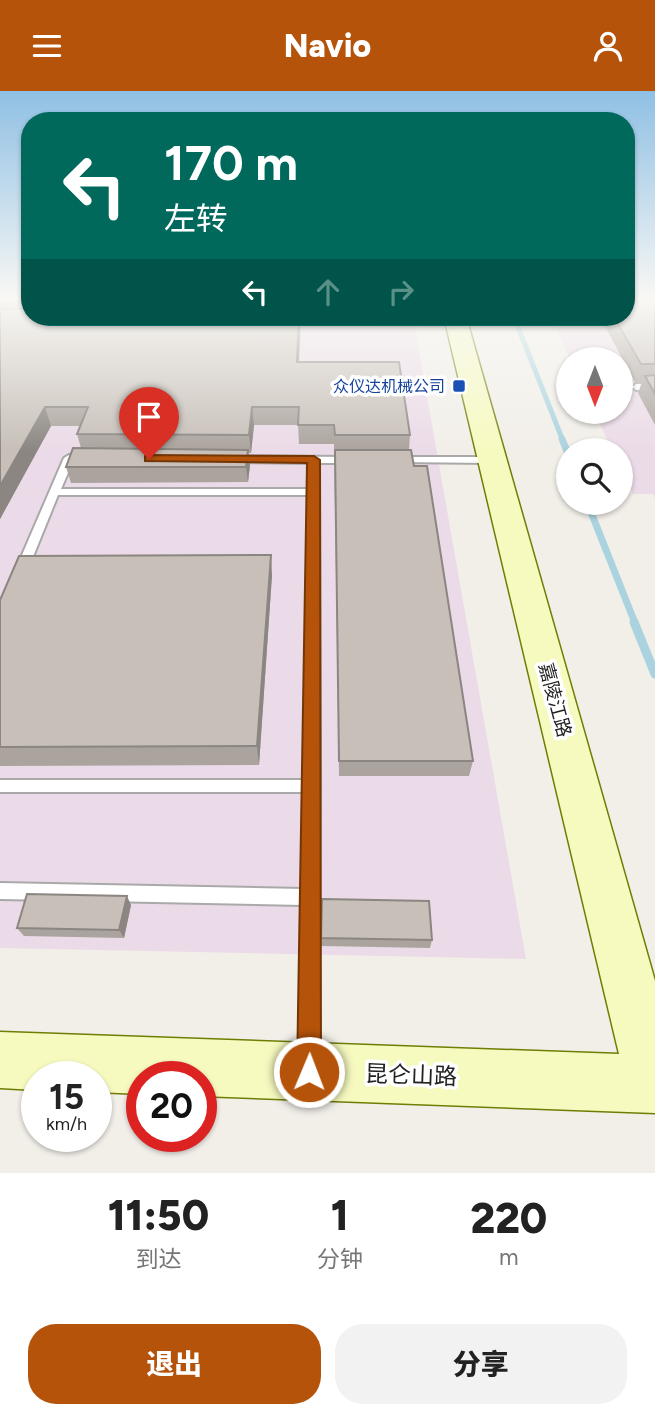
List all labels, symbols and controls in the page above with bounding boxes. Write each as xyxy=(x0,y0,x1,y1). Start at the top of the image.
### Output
icon: menu xyxy=(28,27,66,65)
text: Navio xyxy=(284,27,371,65)
icon: person xyxy=(589,27,627,65)
text: 170 m xyxy=(164,133,298,192)
icon: left xyxy=(49,140,140,231)
text: 左转 xyxy=(164,200,228,238)
icon: left xyxy=(236,273,274,311)
icon: ahead xyxy=(309,273,347,311)
icon: right xyxy=(382,273,420,311)
north arrow xyxy=(556,347,634,423)
map controls xyxy=(556,347,633,515)
place label: 众仪达机械公司 xyxy=(333,377,445,396)
marker: 众仪达机械公司 xyxy=(451,378,467,394)
pin xyxy=(119,387,179,459)
icon: arrive xyxy=(130,398,168,436)
button: search xyxy=(556,438,633,515)
street label: 嘉陵江路 xyxy=(534,660,576,740)
position arrow xyxy=(272,1035,346,1109)
street label: 昆仑山路 xyxy=(365,1059,457,1091)
speed limit sign: 20 xyxy=(126,1061,217,1152)
text: 15 xyxy=(49,1076,84,1118)
text: km/h xyxy=(46,1113,87,1135)
text: 11:50 xyxy=(108,1190,209,1241)
text: 1 xyxy=(331,1190,349,1241)
text: 220 xyxy=(470,1193,547,1244)
text: m xyxy=(499,1243,519,1271)
text: 到达 xyxy=(135,1245,181,1273)
text: 分钟 xyxy=(317,1245,363,1273)
button: 退出 xyxy=(28,1324,321,1404)
button: 分享 xyxy=(335,1324,627,1404)

